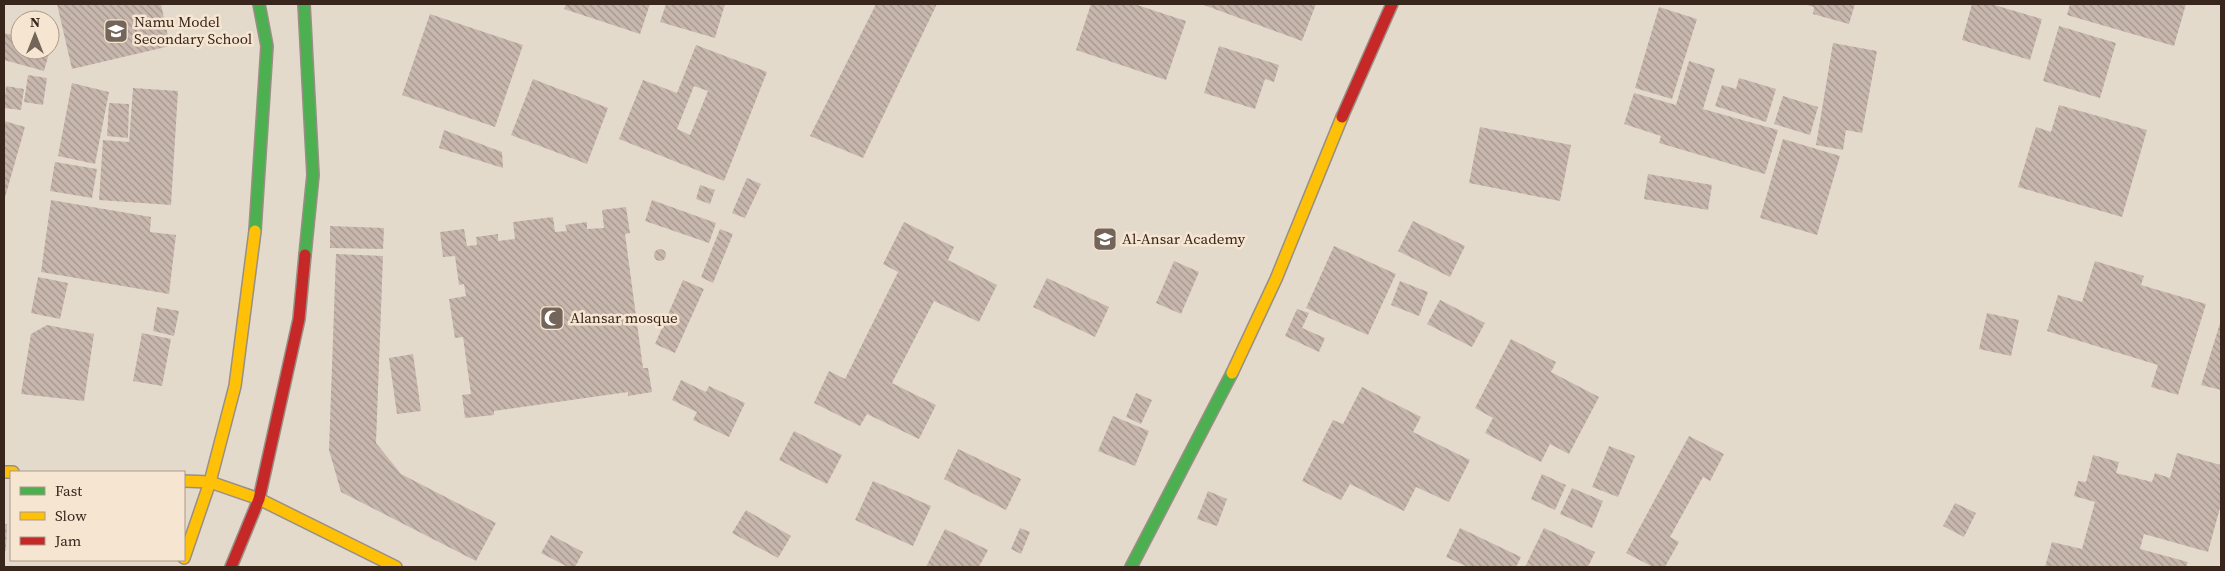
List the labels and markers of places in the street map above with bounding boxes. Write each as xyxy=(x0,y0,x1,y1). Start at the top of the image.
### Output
place label: Namu Model Secondary School xyxy=(134,11,253,49)
school or university icon: Namu Model Secondary School xyxy=(103,18,129,44)
school or university icon: Al-Ansar Academy xyxy=(1092,226,1118,252)
place label: Al-Ansar Academy xyxy=(1122,228,1245,249)
mosque icon: Alansar mosque xyxy=(539,305,565,331)
place label: Alansar mosque xyxy=(570,307,678,328)

